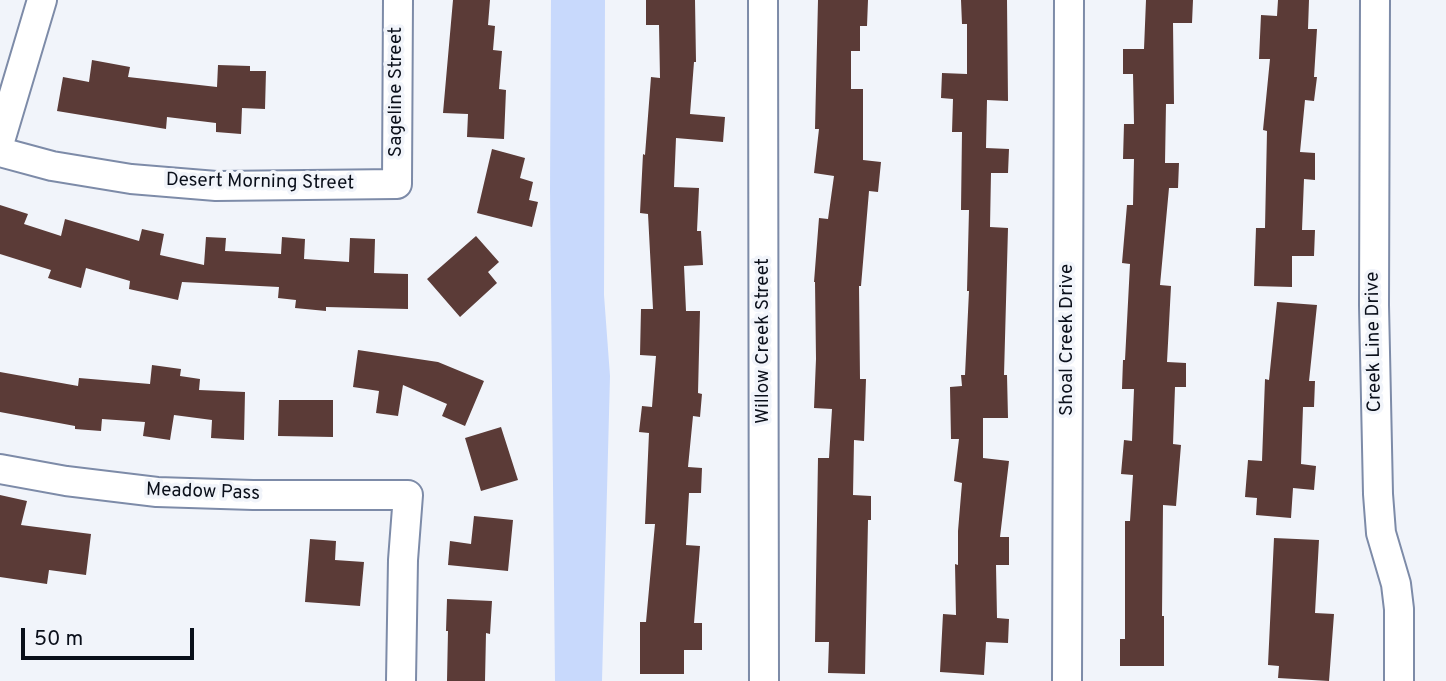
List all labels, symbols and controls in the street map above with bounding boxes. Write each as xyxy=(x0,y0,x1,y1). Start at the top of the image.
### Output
street label: Sageline Street xyxy=(386,27,408,157)
street label: Desert Morning Street xyxy=(166,170,354,196)
street label: Willow Creek Street xyxy=(753,258,775,424)
street label: Shoal Creek Drive xyxy=(1057,264,1079,416)
street label: Creek Line Drive xyxy=(1362,271,1388,413)
street label: Meadow Pass xyxy=(146,480,260,506)
scale bar xyxy=(24,614,198,658)
text: 50 m xyxy=(34,626,83,653)

